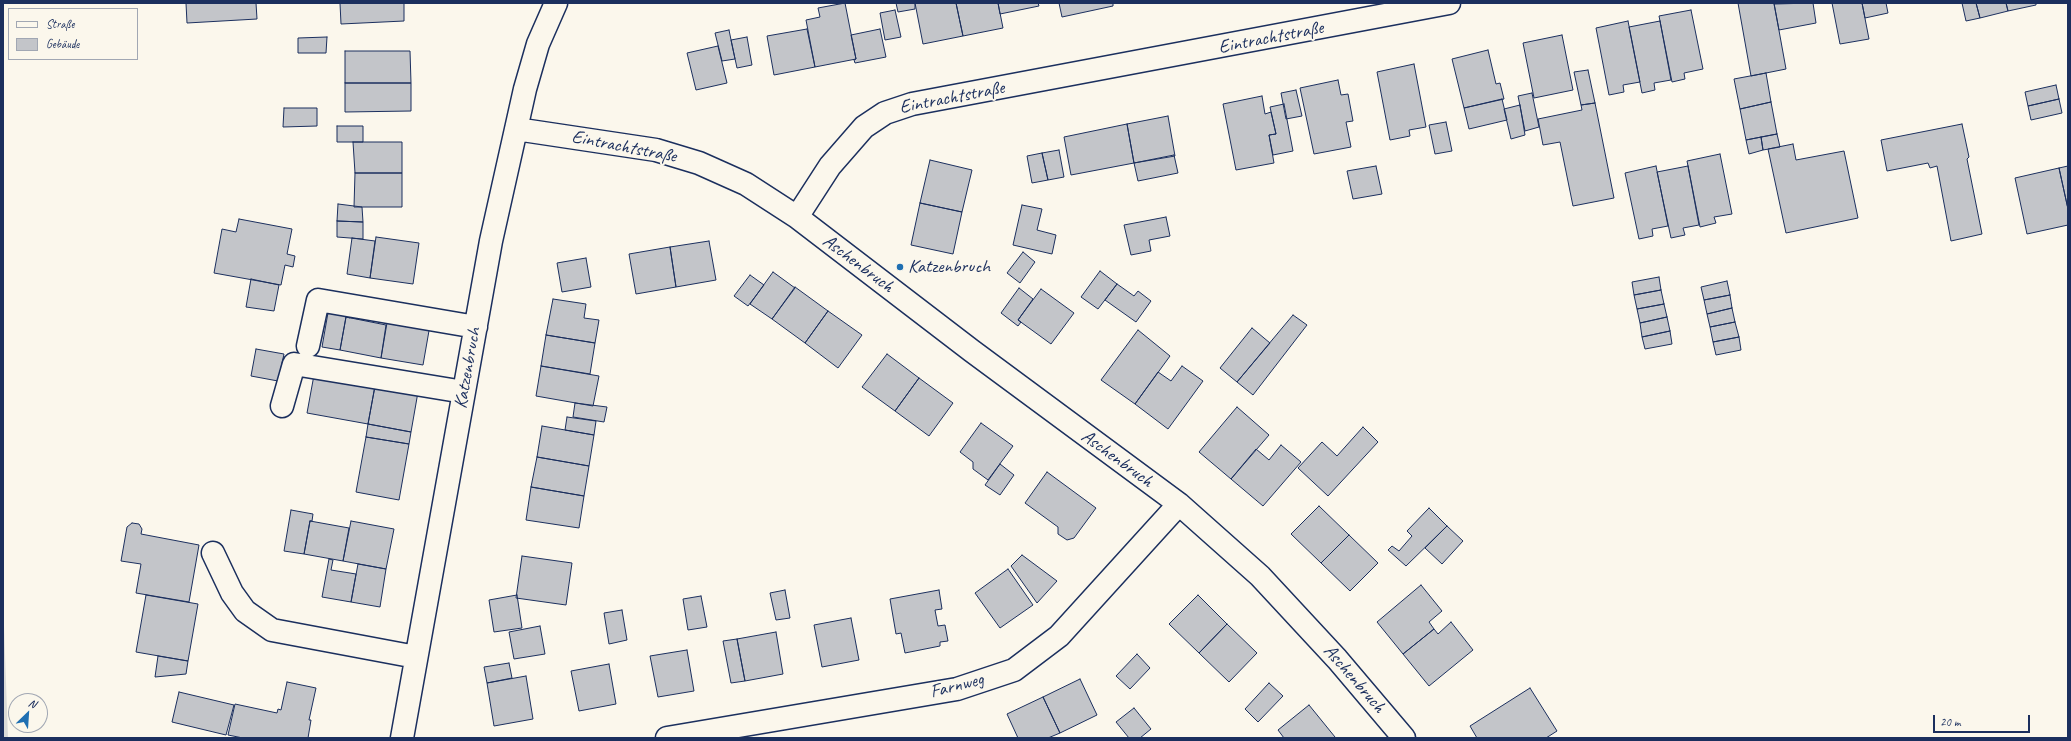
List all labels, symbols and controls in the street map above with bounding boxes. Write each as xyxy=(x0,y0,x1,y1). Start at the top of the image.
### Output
legend xyxy=(8,8,138,60)
text: Straße xyxy=(46,16,74,32)
street label: Eintrachtstraße xyxy=(1217,17,1325,59)
text: Gebäude xyxy=(46,36,79,52)
street label: Eintrachtstraße xyxy=(898,77,1006,119)
street label: Eintrachtstraße xyxy=(570,126,678,168)
street label: Aschenbruch xyxy=(818,230,898,298)
place label: Katzenbruch xyxy=(908,256,990,278)
marker: Katzenbruch xyxy=(895,262,905,272)
street label: Katzenbruch xyxy=(450,326,486,410)
street label: Aschenbruch xyxy=(1077,425,1157,493)
street label: Aschenbruch xyxy=(1318,640,1390,718)
street label: Farnweg xyxy=(928,668,986,704)
north arrow xyxy=(8,693,48,733)
text: N xyxy=(27,695,39,711)
scale bar xyxy=(1935,707,2032,733)
text: 20 m xyxy=(1940,714,1960,730)

